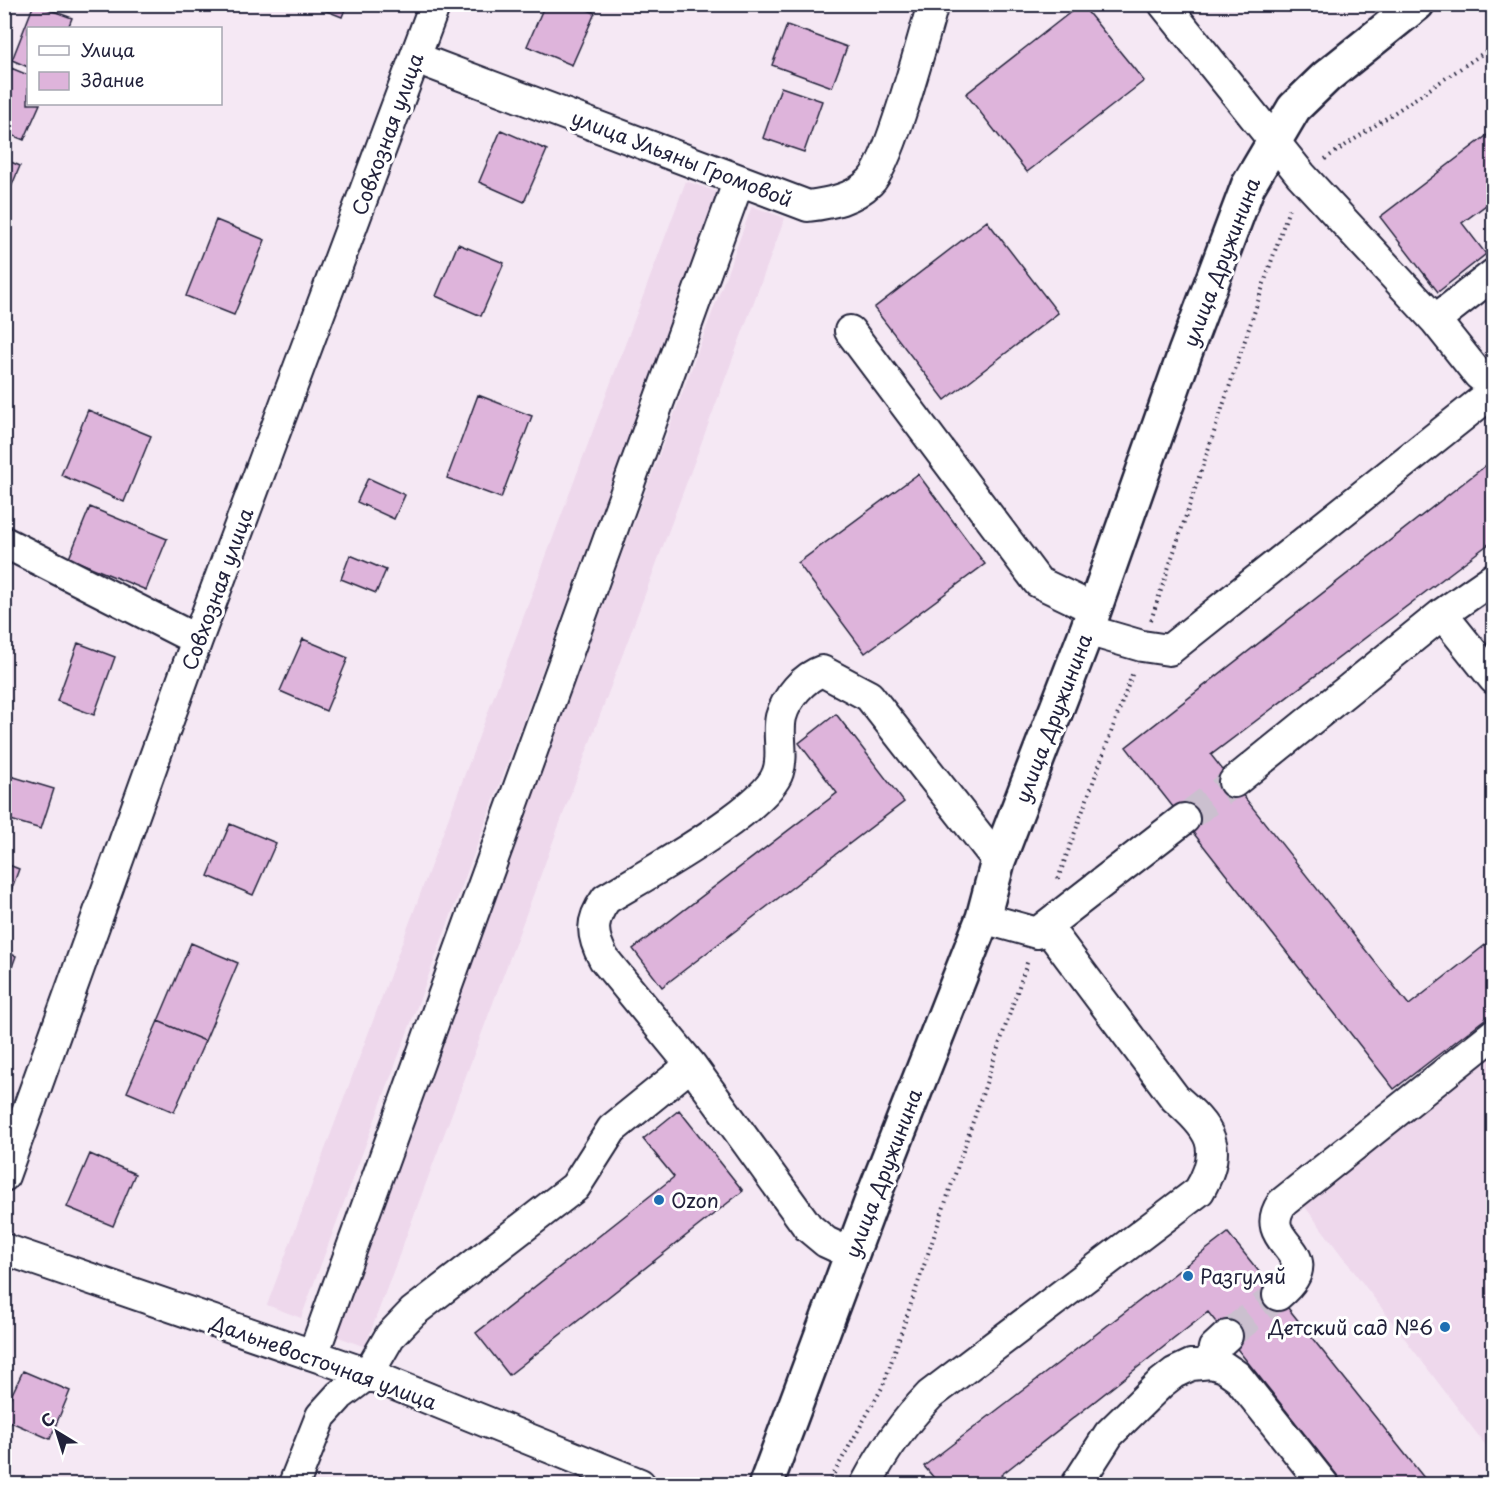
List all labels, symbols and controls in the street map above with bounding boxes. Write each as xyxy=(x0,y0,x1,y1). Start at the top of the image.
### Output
legend xyxy=(27,27,222,105)
text: Улица xyxy=(81,36,135,63)
street label: Совхозная улица xyxy=(344,48,430,219)
text: Здание xyxy=(81,66,144,93)
street label: улица Ульяны Громовой xyxy=(567,102,797,214)
street label: улица Дружинина xyxy=(1175,173,1267,351)
street label: Совхозная улица xyxy=(174,503,260,674)
street label: улица Дружинина xyxy=(1007,629,1099,807)
street label: улица Дружинина xyxy=(837,1084,929,1262)
place label: Ozon xyxy=(671,1185,719,1215)
marker: Ozon xyxy=(652,1193,666,1207)
place label: Разгуляй xyxy=(1200,1261,1286,1291)
marker: Разгуляй xyxy=(1181,1269,1195,1283)
street label: Дальневосточная улица xyxy=(206,1307,442,1417)
place label: Детский сад №6 xyxy=(1267,1312,1433,1342)
marker: Детский сад №6 xyxy=(1438,1320,1452,1334)
north arrow xyxy=(27,1402,87,1462)
text: С xyxy=(35,1406,59,1433)

